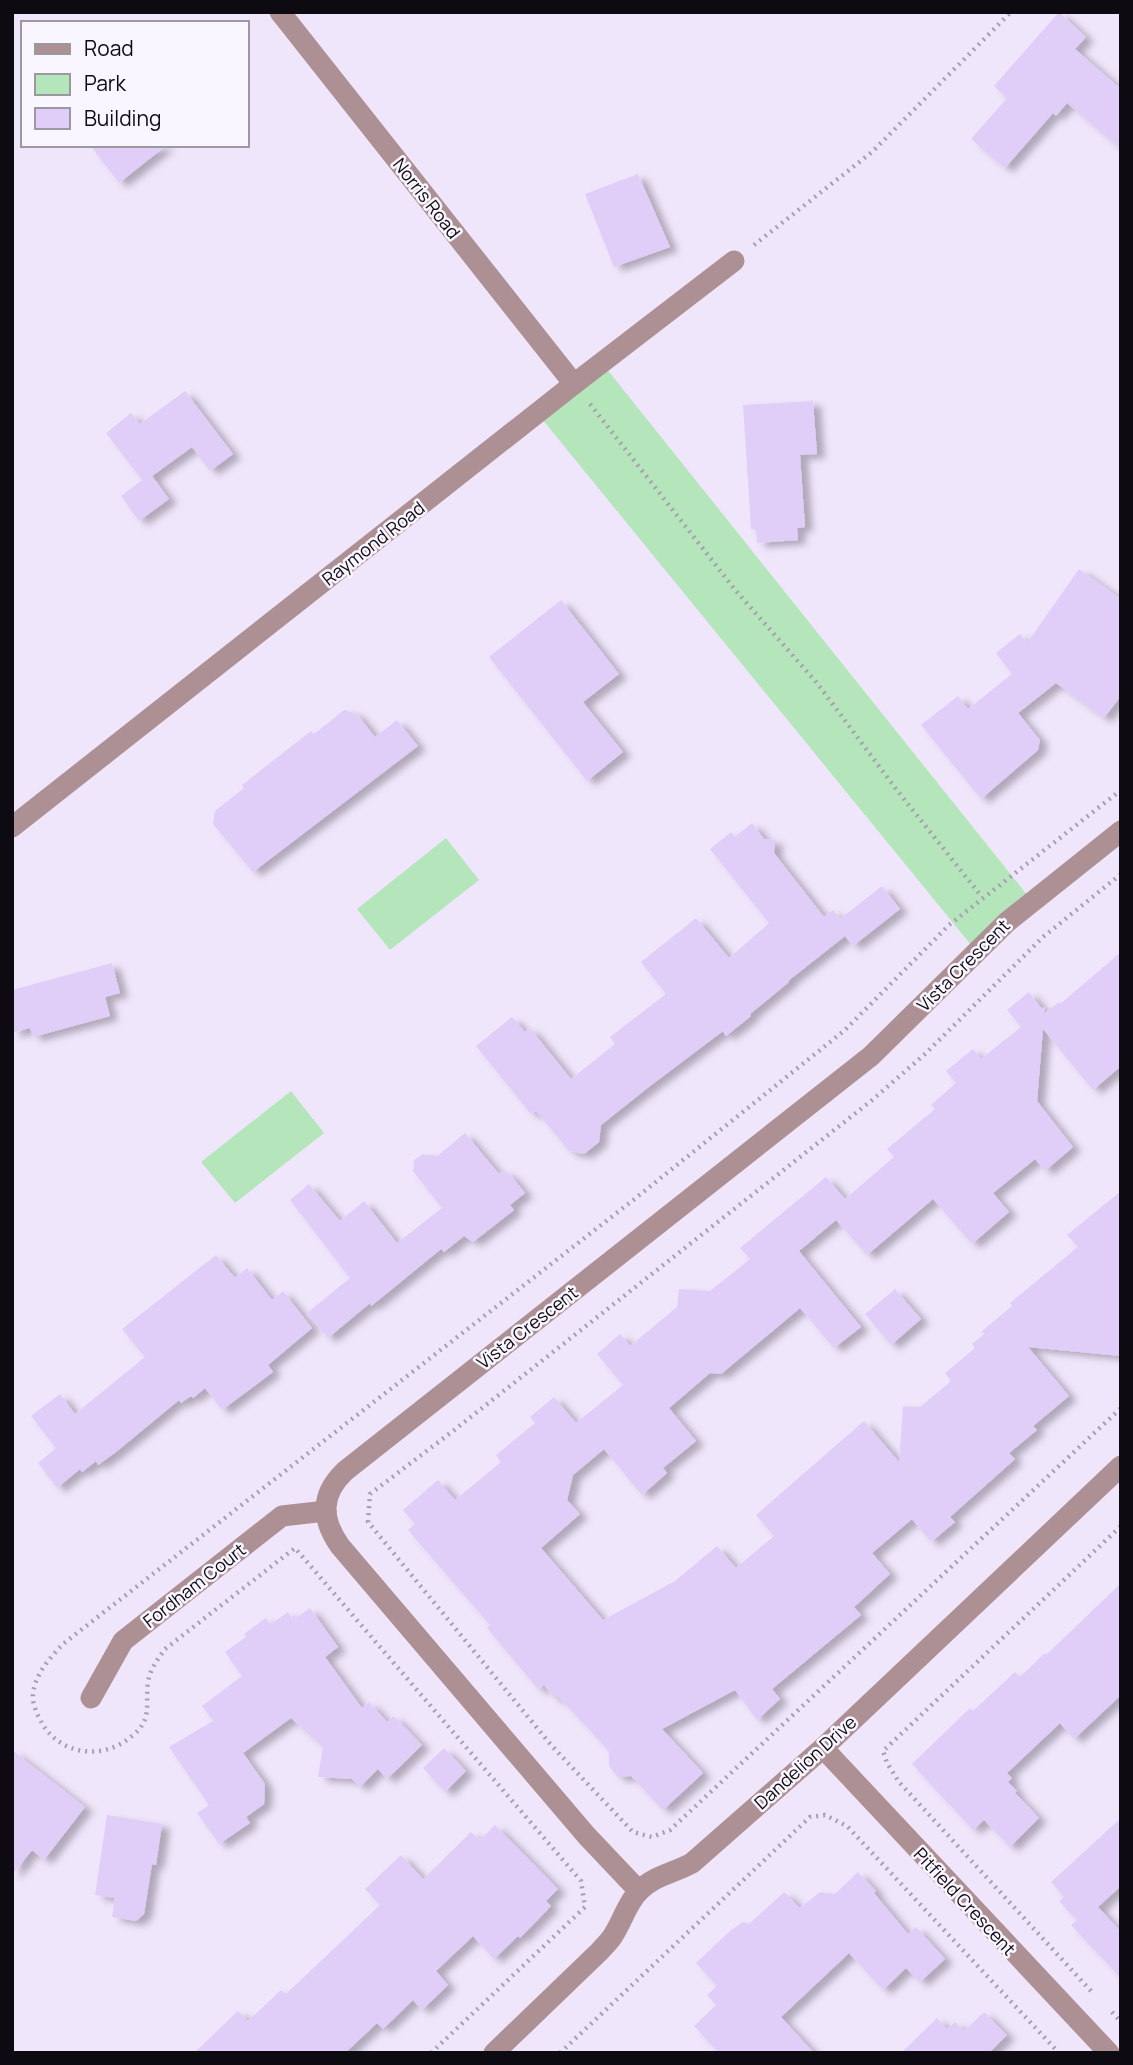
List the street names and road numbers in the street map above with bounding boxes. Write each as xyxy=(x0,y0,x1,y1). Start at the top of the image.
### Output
street label: Norris Road xyxy=(388,153,466,243)
street label: Raymond Road xyxy=(317,495,429,591)
street label: Vista Crescent xyxy=(911,913,1015,1017)
street label: Vista Crescent xyxy=(472,1280,582,1374)
street label: Fordham Court xyxy=(138,1537,250,1633)
street label: Dandelion Drive xyxy=(749,1710,861,1814)
street label: Pitfield Crescent xyxy=(909,1842,1021,1960)

